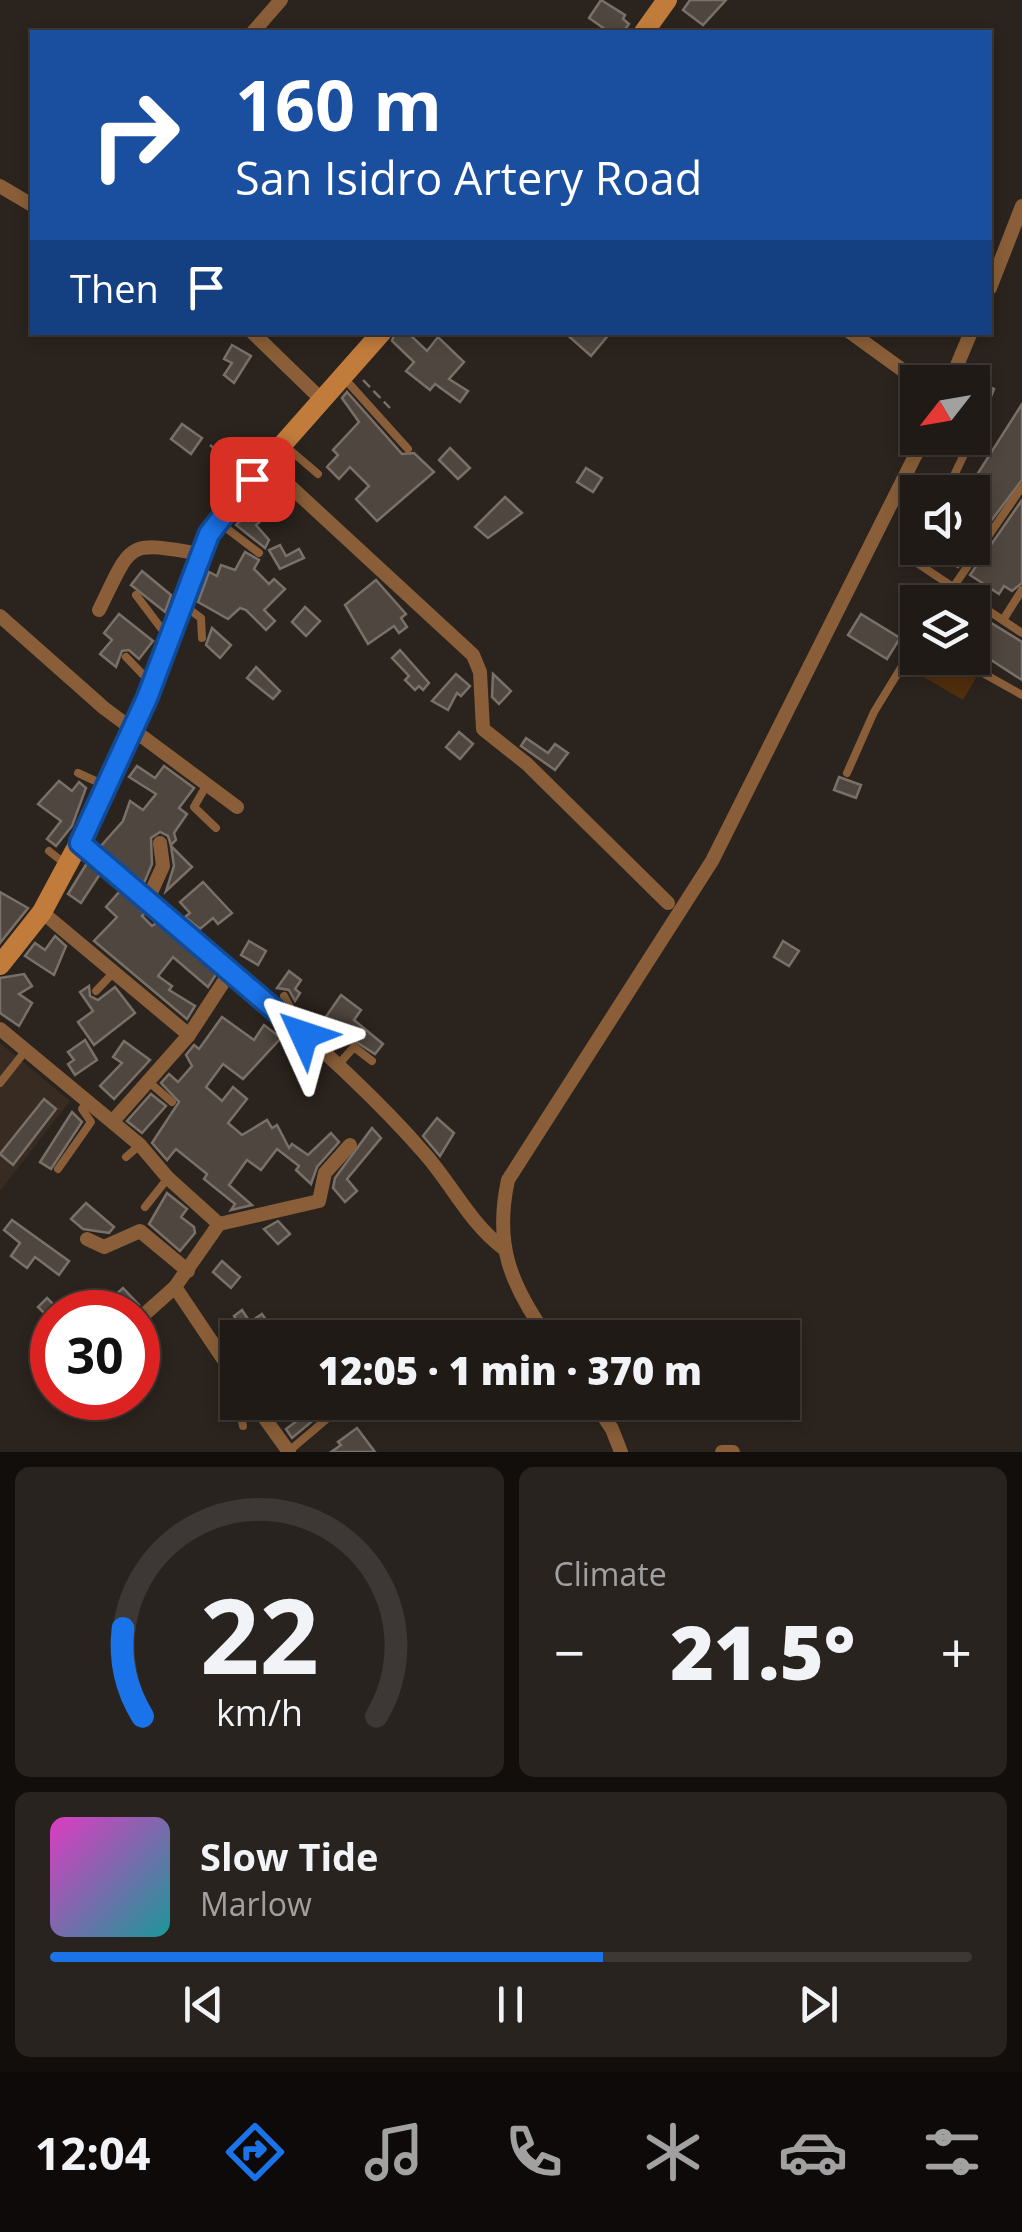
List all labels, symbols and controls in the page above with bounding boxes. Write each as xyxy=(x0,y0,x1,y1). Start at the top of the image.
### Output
text: 160 m xyxy=(235,56,442,152)
icon: right xyxy=(70,70,200,200)
text: San Isidro Artery Road xyxy=(235,147,702,208)
icon: arrive xyxy=(179,260,234,315)
text: Then xyxy=(70,262,159,314)
north arrow xyxy=(900,365,990,455)
map controls xyxy=(900,365,990,675)
pin xyxy=(210,437,295,522)
icon: arrive xyxy=(225,452,280,507)
button: sound xyxy=(900,475,990,565)
button: layers xyxy=(900,585,990,675)
position arrow xyxy=(252,983,356,1087)
speed limit sign: 30 xyxy=(30,1290,160,1420)
text: 12:05 · 1 min · 370 m xyxy=(318,1344,702,1396)
text: Climate xyxy=(554,1552,667,1595)
text: 22 xyxy=(200,1563,319,1704)
text: 21.5° xyxy=(670,1600,855,1702)
text: − xyxy=(554,1614,585,1689)
text: + xyxy=(941,1614,972,1689)
text: km/h xyxy=(216,1688,303,1736)
text: Slow Tide xyxy=(200,1830,379,1882)
text: Marlow xyxy=(200,1882,312,1925)
icon: previous xyxy=(176,1977,231,2032)
icon: pause xyxy=(483,1977,538,2032)
icon: next xyxy=(791,1977,846,2032)
icon: directions xyxy=(220,2117,290,2187)
icon: music xyxy=(359,2117,429,2187)
icon: phone xyxy=(499,2117,569,2187)
icon: climate xyxy=(638,2117,708,2187)
icon: car xyxy=(778,2117,848,2187)
icon: filters xyxy=(917,2117,987,2187)
text: 12:04 xyxy=(35,2122,150,2183)

